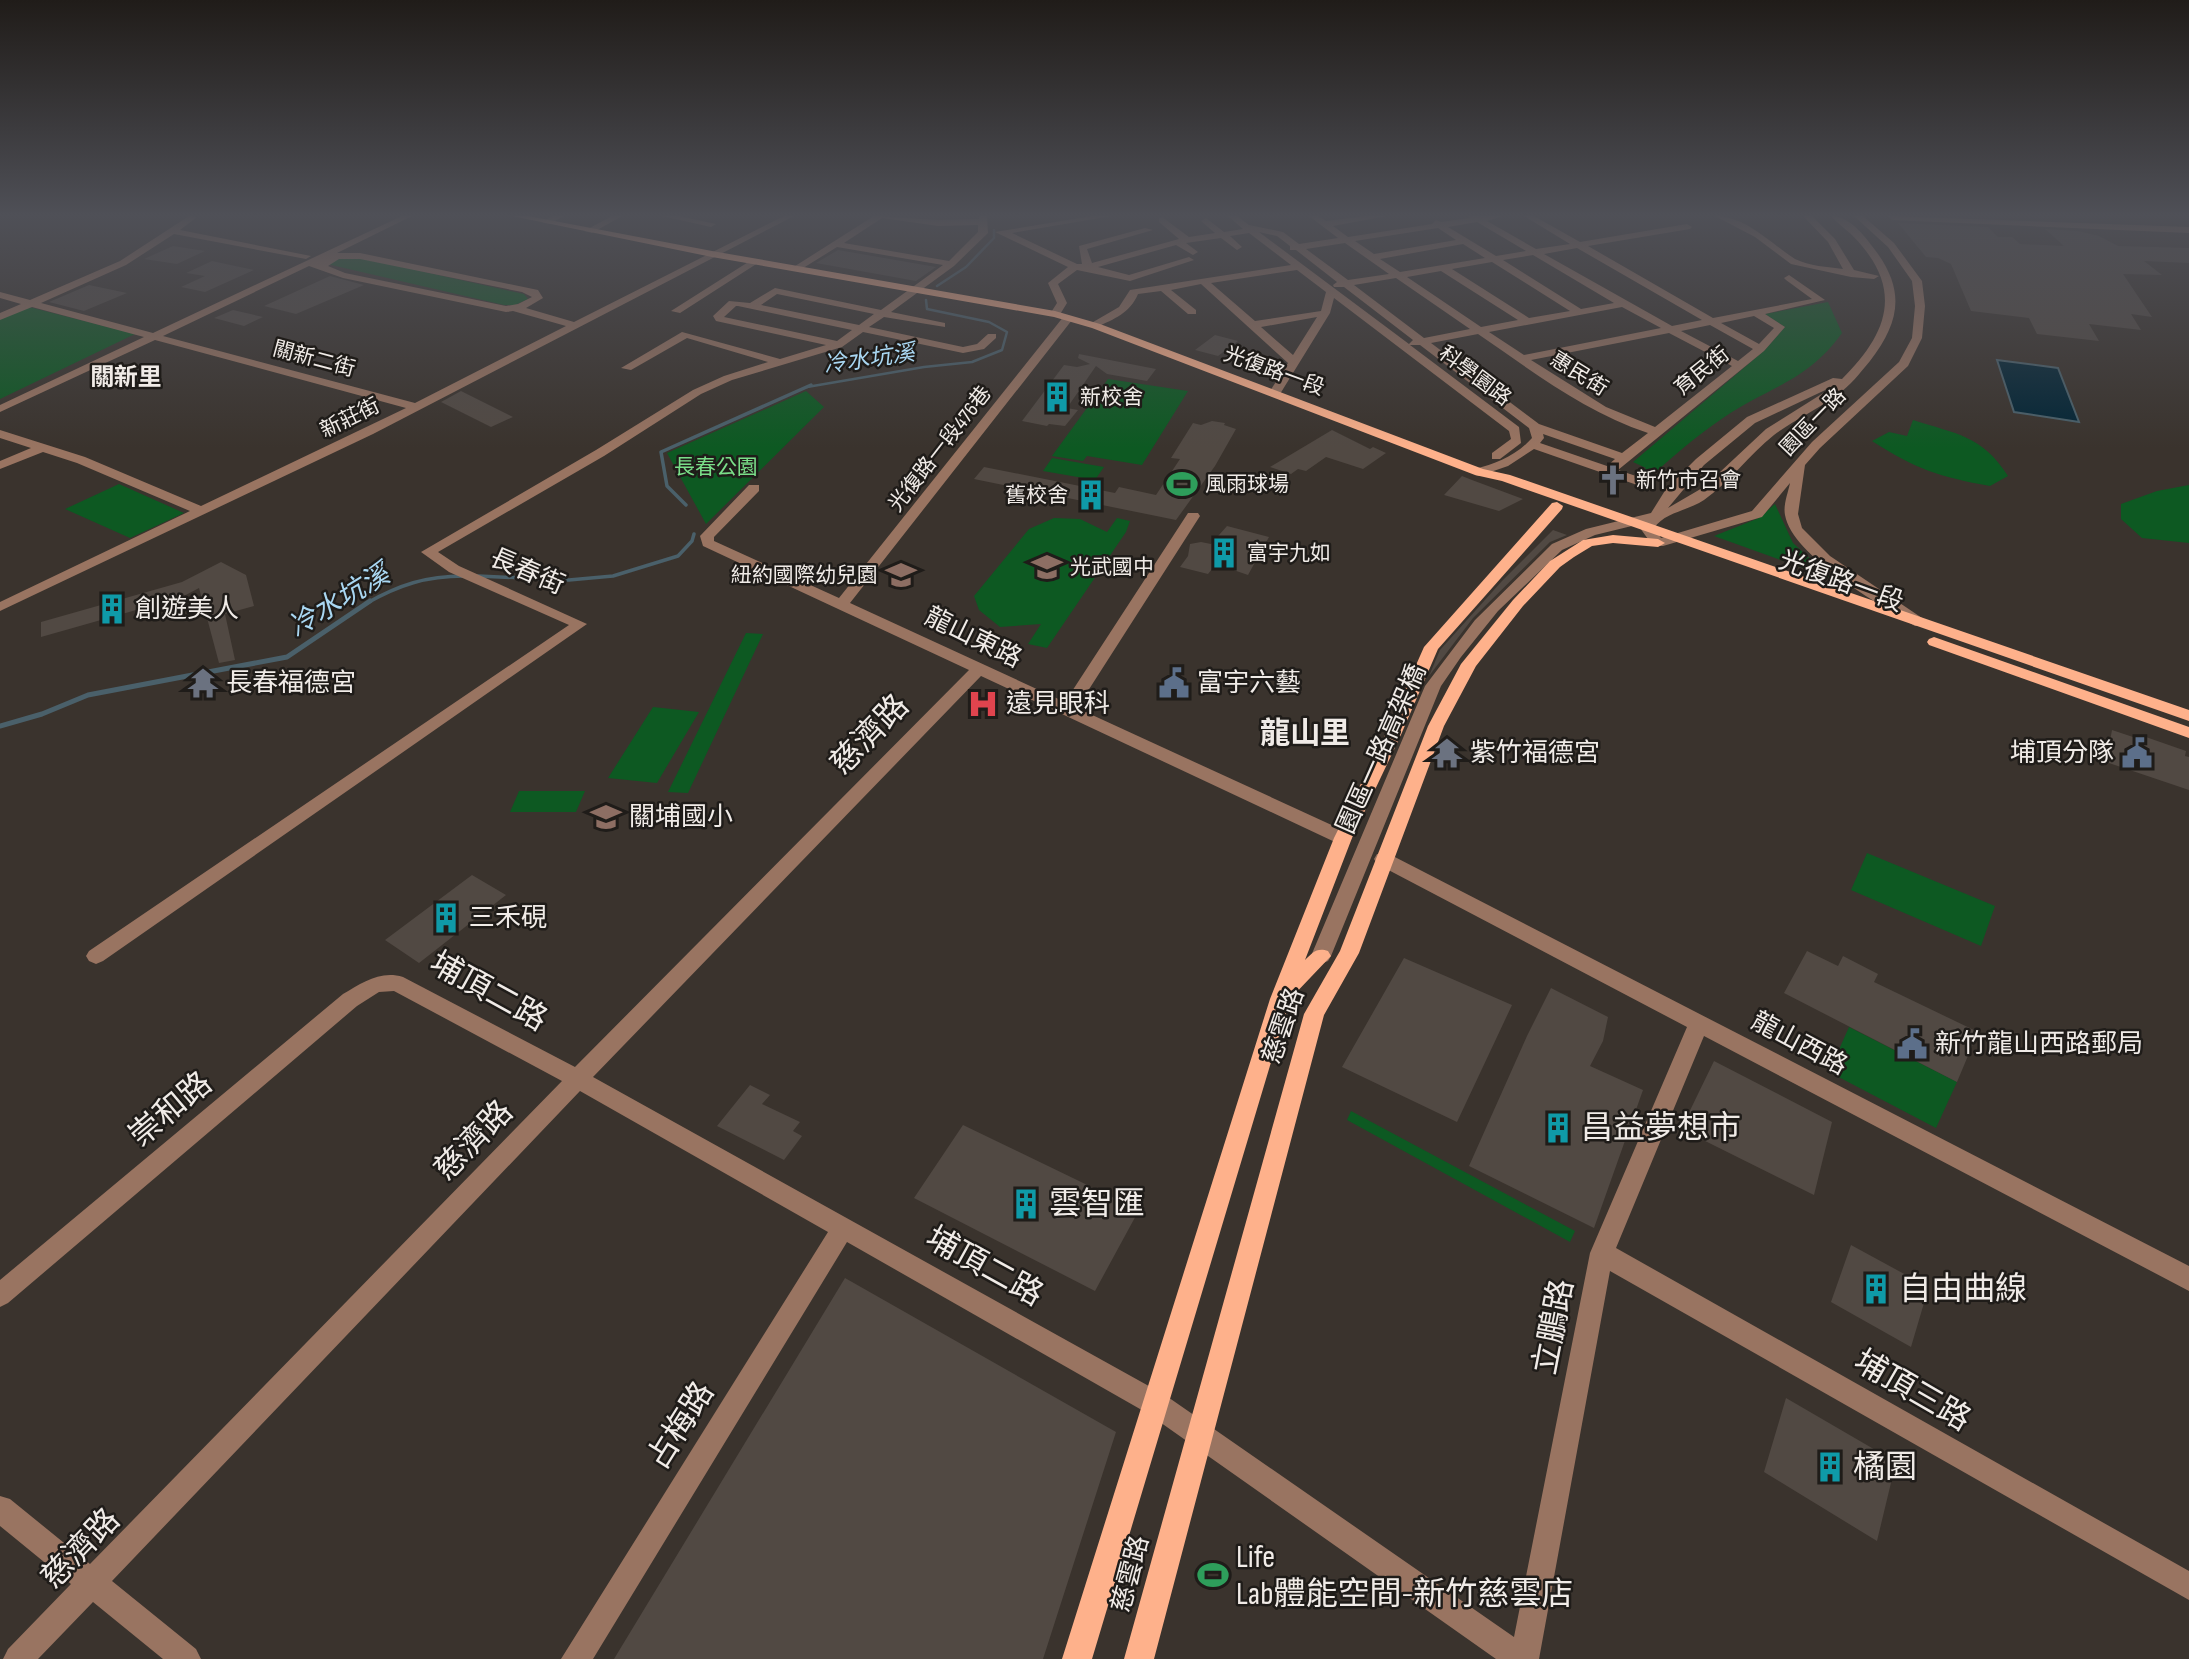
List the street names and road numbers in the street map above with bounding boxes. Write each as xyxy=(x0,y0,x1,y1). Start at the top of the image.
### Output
street label: 關新二街 xyxy=(270,336,358,382)
street label: 光復路一段 xyxy=(1220,341,1328,401)
street label: 科學園路 xyxy=(1434,341,1516,411)
street label: 育民街 xyxy=(1670,341,1734,401)
street label: 惠民街 xyxy=(1546,347,1612,401)
street label: 光復路一段476巷 xyxy=(883,381,997,517)
street label: 園區一路 xyxy=(1775,383,1851,461)
street label: 新莊街 xyxy=(316,393,384,443)
street label: 長春街 xyxy=(485,542,569,602)
street label: 光復路一段 xyxy=(1775,545,1907,619)
street label: 龍山東路 xyxy=(919,601,1027,675)
street label: 園區一路高架橋 xyxy=(1331,660,1433,838)
street label: 慈濟路 xyxy=(823,687,917,783)
street label: 埔頂二路 xyxy=(423,944,553,1040)
street label: 慈雲路 xyxy=(1257,984,1311,1068)
street label: 龍山西路 xyxy=(1746,1006,1852,1082)
street label: 崇和路 xyxy=(122,1064,220,1156)
street label: 慈濟路 xyxy=(427,1093,521,1189)
street label: 埔頂二路 xyxy=(919,1219,1049,1315)
street label: 立鵬路 xyxy=(1526,1276,1582,1378)
street label: 埔頂三路 xyxy=(1847,1342,1977,1440)
street label: 占梅路 xyxy=(639,1375,723,1477)
street label: 慈濟路 xyxy=(34,1501,128,1597)
street label: 慈雲路 xyxy=(1106,1532,1156,1616)

